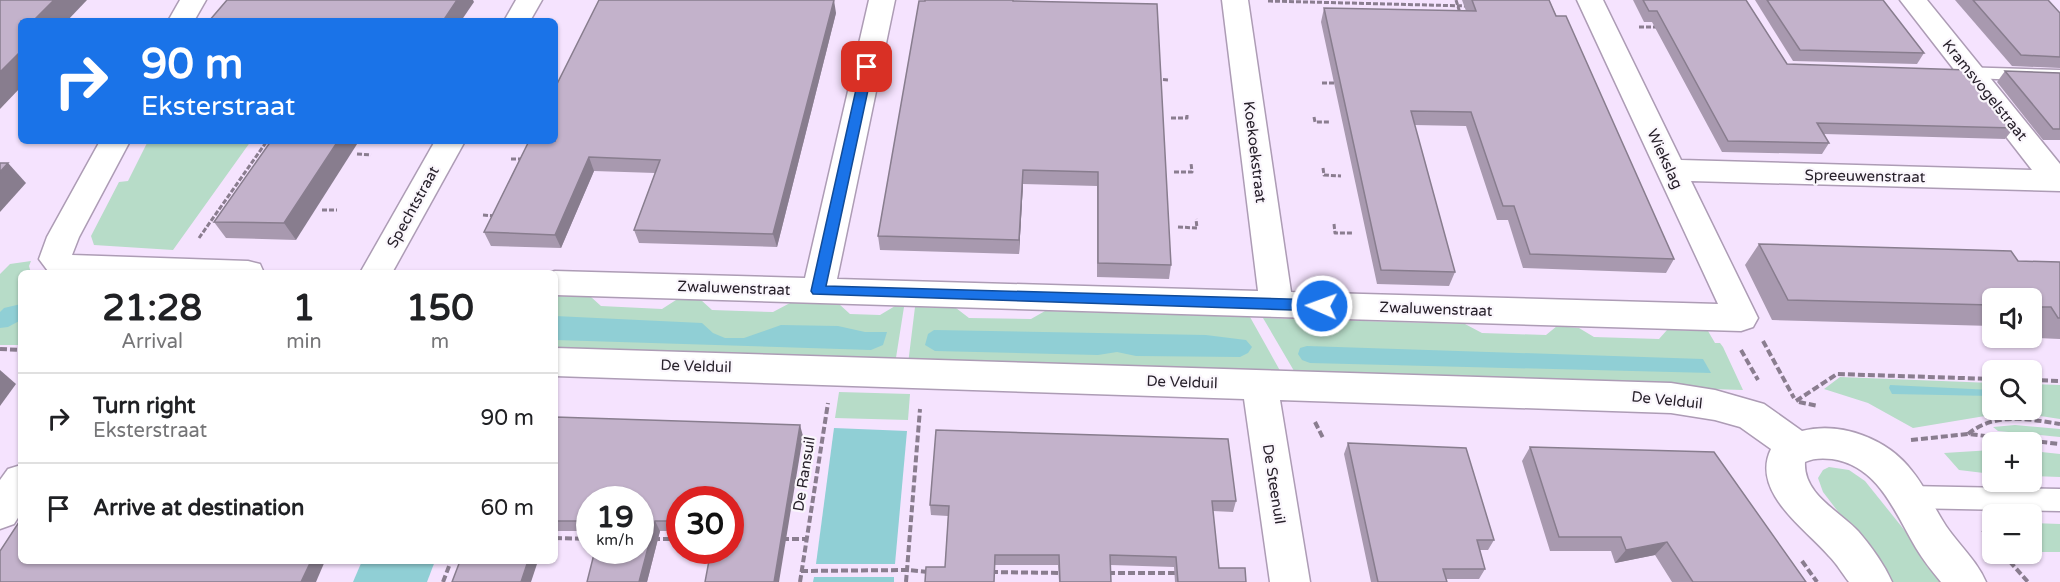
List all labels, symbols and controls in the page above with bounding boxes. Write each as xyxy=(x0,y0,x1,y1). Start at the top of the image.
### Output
street label: Kramsvogelstraat xyxy=(1939,36,2031,144)
text: 90 m xyxy=(141,39,243,90)
pin xyxy=(841,41,892,92)
icon: right xyxy=(42,42,120,120)
icon: arrive xyxy=(850,50,883,83)
text: Eksterstraat xyxy=(141,90,295,123)
street label: Koekoekstraat xyxy=(1240,100,1270,204)
street label: Wiekslag xyxy=(1643,126,1687,192)
street label: Spechtstraat xyxy=(383,163,443,251)
street label: Spreeuwenstraat xyxy=(1805,166,1926,186)
position arrow xyxy=(1290,274,1354,338)
street label: Zwaluwenstraat xyxy=(677,277,791,299)
text: 21:28 xyxy=(102,287,202,330)
text: 1 xyxy=(293,287,315,330)
text: 150 xyxy=(406,287,474,330)
map controls xyxy=(1982,288,2042,564)
button: sound xyxy=(1982,288,2042,348)
street label: Zwaluwenstraat xyxy=(1379,298,1493,320)
text: Arrival xyxy=(121,330,183,354)
text: min xyxy=(286,330,322,354)
text: m xyxy=(431,330,449,354)
street label: De Velduil xyxy=(660,356,732,376)
button: search xyxy=(1982,360,2042,420)
street label: De Velduil xyxy=(1146,372,1218,392)
street label: De Velduil xyxy=(1631,387,1703,413)
text: Turn right xyxy=(93,393,195,419)
icon: right xyxy=(42,402,75,435)
text: 90 m xyxy=(480,405,534,431)
text: Eksterstraat xyxy=(93,419,207,443)
button: + xyxy=(1982,432,2042,492)
street label: De Ransuil xyxy=(789,435,819,513)
street label: De Steenuil xyxy=(1259,443,1289,525)
speed limit sign: 30 xyxy=(666,486,744,564)
icon: arrive xyxy=(42,492,75,525)
text: Arrive at destination xyxy=(93,495,304,521)
text: 60 m xyxy=(480,495,534,521)
text: 19 xyxy=(596,499,634,536)
button: − xyxy=(1982,504,2042,564)
text: km/h xyxy=(596,531,634,549)

